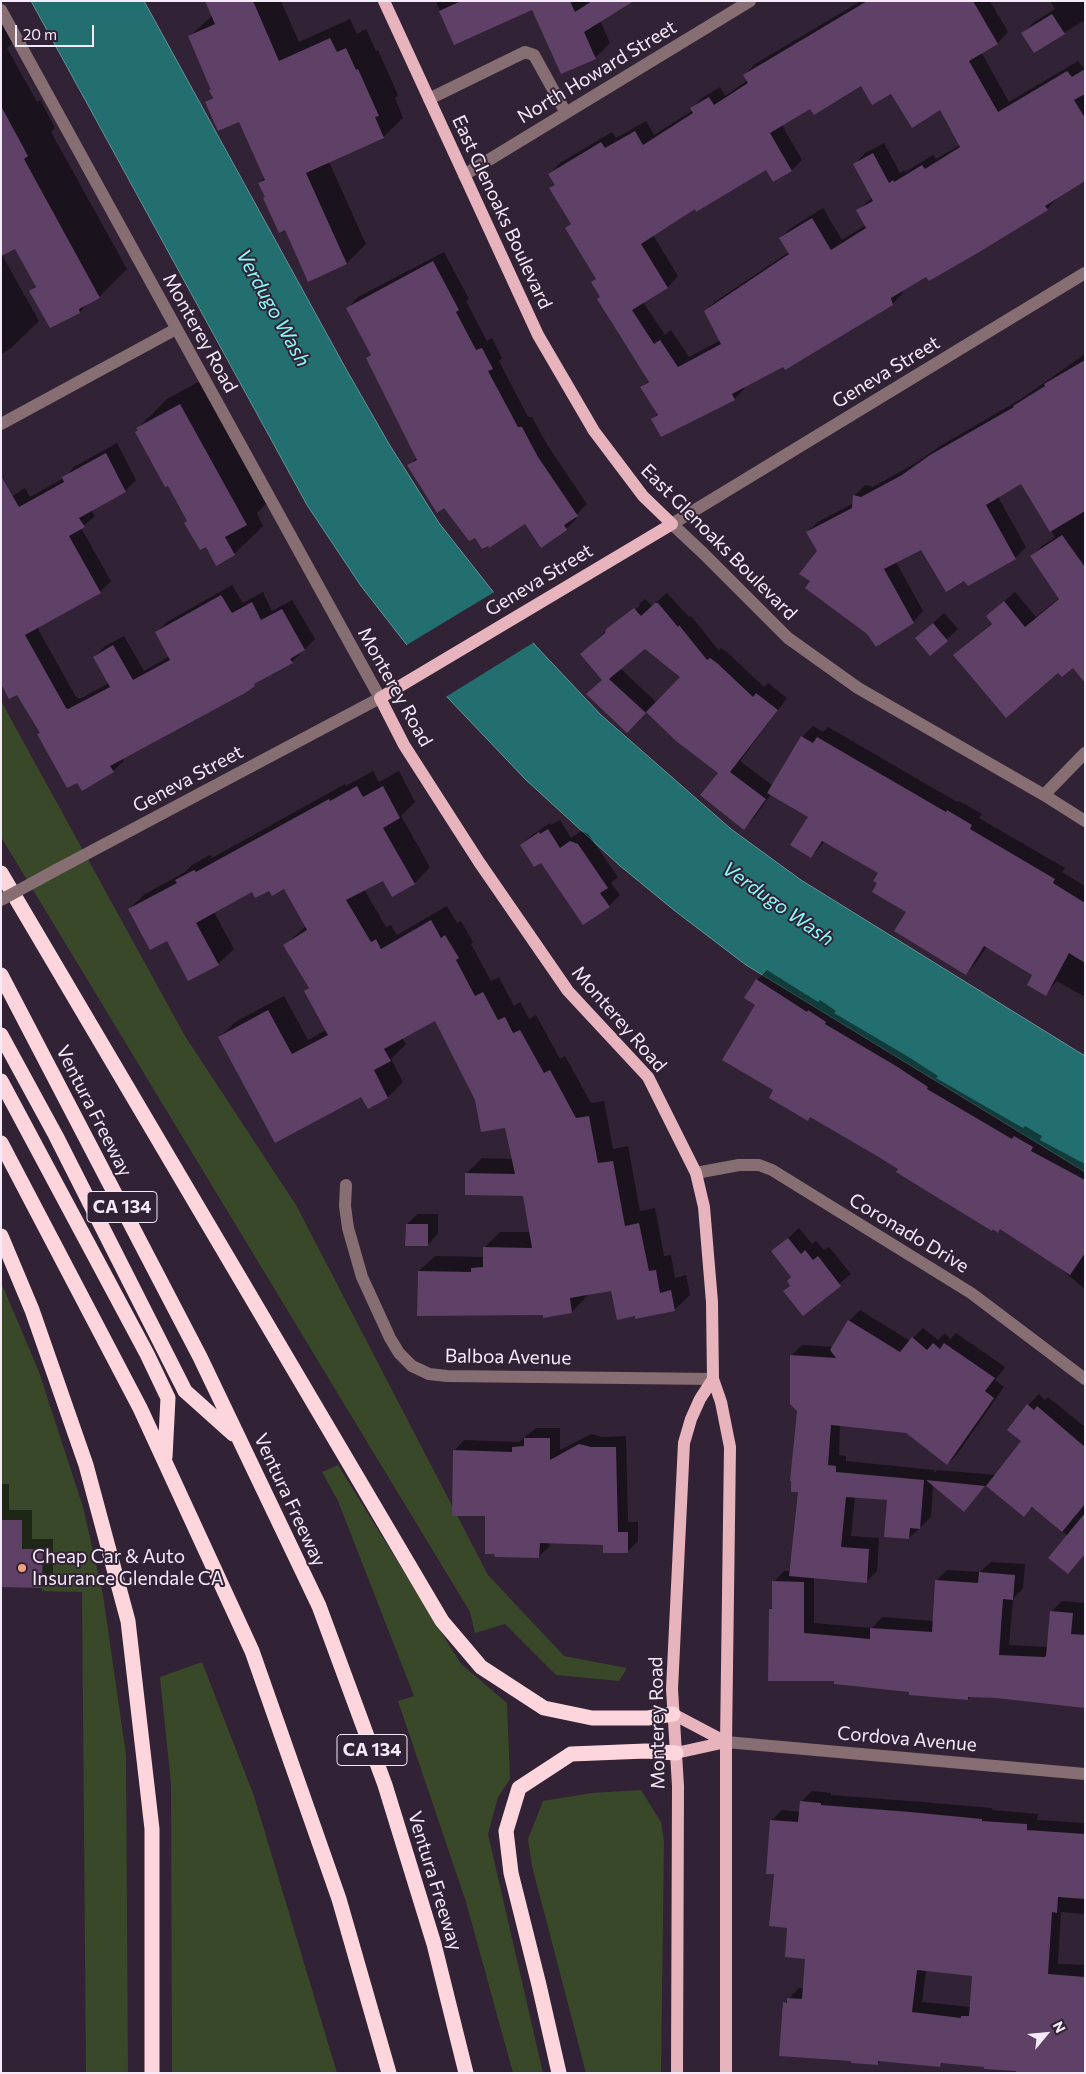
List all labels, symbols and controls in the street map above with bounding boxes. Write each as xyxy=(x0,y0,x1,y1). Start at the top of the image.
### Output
scale bar xyxy=(18,15,96,47)
street label: North Howard Street xyxy=(513,16,681,128)
text: 20 m xyxy=(23,25,57,43)
street label: East Glenoaks Boulevard xyxy=(447,111,557,313)
water label: Verdugo Wash xyxy=(231,245,315,371)
street label: Monterey Road xyxy=(158,269,242,397)
street label: Geneva Street xyxy=(828,331,944,413)
street label: East Glenoaks Boulevard xyxy=(636,459,802,625)
street label: Geneva Street xyxy=(481,539,597,621)
street label: Monterey Road xyxy=(353,623,437,751)
street label: Geneva Street xyxy=(129,740,247,818)
water label: Verdugo Wash xyxy=(718,857,838,951)
street label: Monterey Road xyxy=(567,961,671,1077)
street label: Ventura Freeway xyxy=(51,1042,137,1180)
street label: Coronado Drive xyxy=(845,1188,973,1278)
road number: CA 134 xyxy=(87,1192,157,1222)
street label: Balboa Avenue xyxy=(445,1344,571,1370)
street label: Ventura Freeway xyxy=(249,1430,331,1570)
place label: Cheap Car & Auto Insurance Glendale CA xyxy=(32,1546,224,1590)
marker: Cheap Car & Auto Insurance Glendale CA xyxy=(16,1562,28,1574)
street label: Monterey Road xyxy=(644,1656,670,1790)
street label: Cordova Avenue xyxy=(836,1722,978,1756)
road number: CA 134 xyxy=(337,1734,407,1766)
street label: Ventura Freeway xyxy=(403,1809,467,1953)
north arrow xyxy=(1021,2009,1071,2059)
text: N xyxy=(1050,2018,1070,2035)

